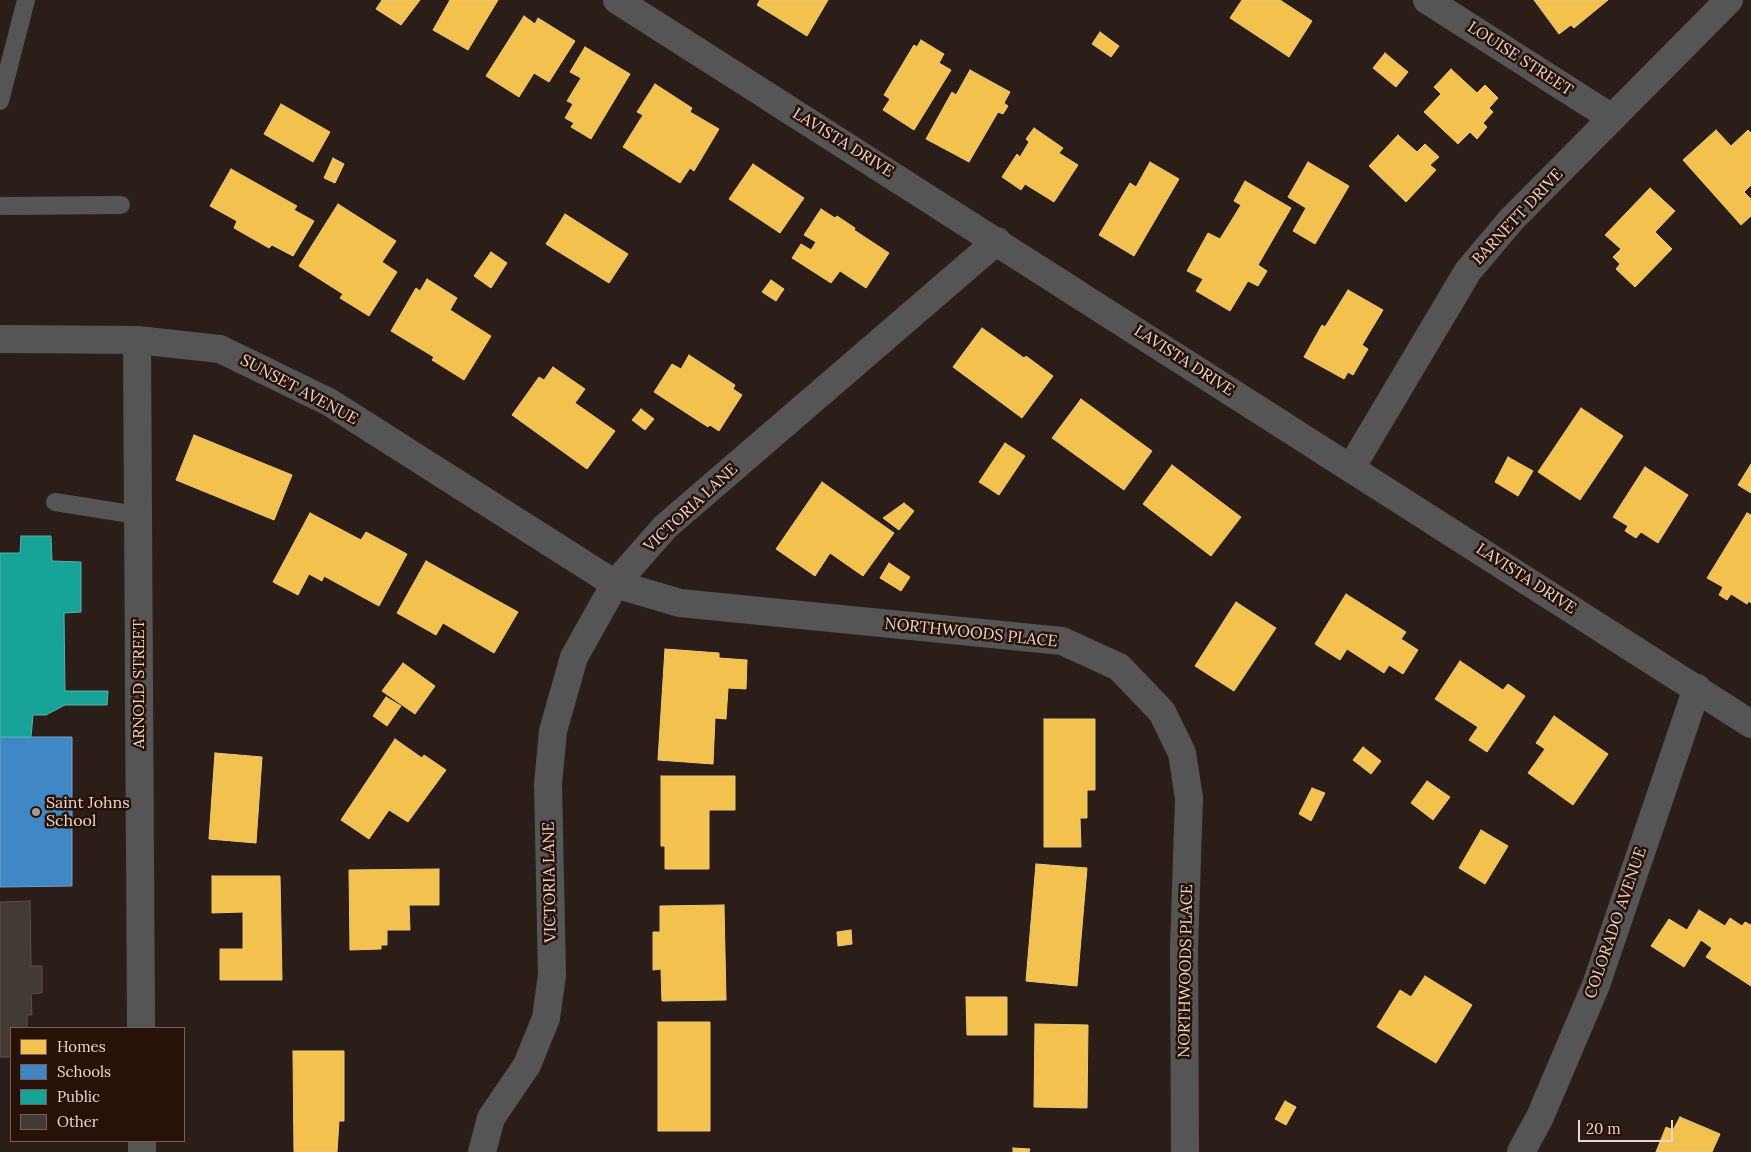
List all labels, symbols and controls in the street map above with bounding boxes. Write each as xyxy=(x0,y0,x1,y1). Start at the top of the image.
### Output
street label: LOUISE STREET xyxy=(1464,18,1576,100)
street label: LAVISTA DRIVE xyxy=(789,104,897,182)
street label: BARNETT DRIVE xyxy=(1469,165,1567,269)
street label: LAVISTA DRIVE xyxy=(1130,322,1238,400)
street label: SUNSET AVENUE xyxy=(237,351,361,429)
street label: VICTORIA LANE xyxy=(640,460,742,556)
street label: LAVISTA DRIVE xyxy=(1472,540,1580,618)
street label: NORTHWOODS PLACE xyxy=(884,614,1058,652)
street label: ARNOLD STREET xyxy=(129,619,149,749)
place label: Saint Johns School xyxy=(46,793,130,831)
marker: Saint Johns School xyxy=(30,806,42,818)
street label: VICTORIA LANE xyxy=(539,821,561,943)
street label: COLORADO AVENUE xyxy=(1581,845,1651,1001)
street label: NORTHWOODS PLACE xyxy=(1175,884,1197,1058)
legend xyxy=(10,1027,185,1142)
text: Homes xyxy=(57,1037,106,1056)
text: Schools xyxy=(57,1062,111,1081)
text: Public xyxy=(57,1087,100,1106)
scale bar xyxy=(1581,1110,1676,1142)
text: Other xyxy=(57,1112,98,1131)
text: 20 m xyxy=(1586,1119,1621,1138)

